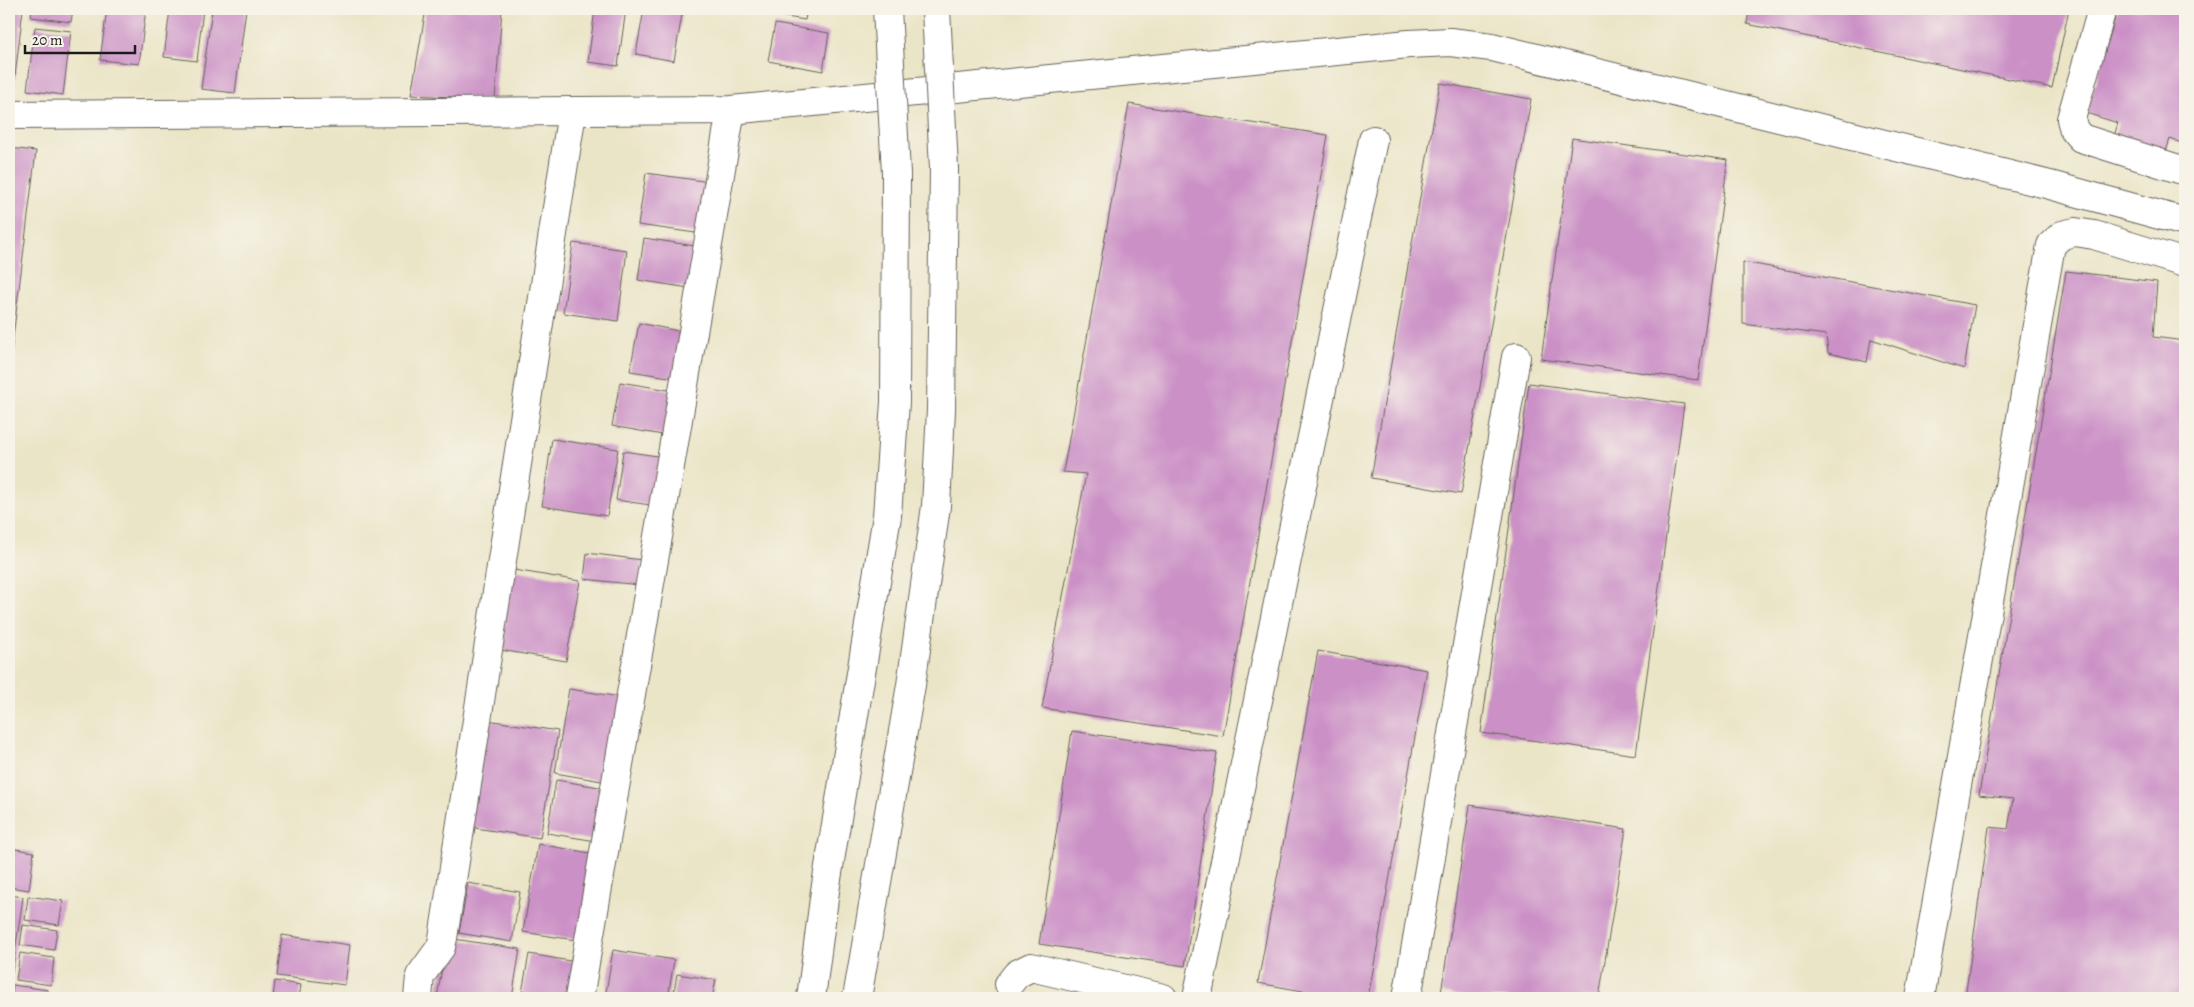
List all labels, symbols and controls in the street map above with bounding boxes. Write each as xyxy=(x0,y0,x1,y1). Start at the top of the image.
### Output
scale bar xyxy=(25,22,135,54)
text: 20 m xyxy=(32,30,63,50)

